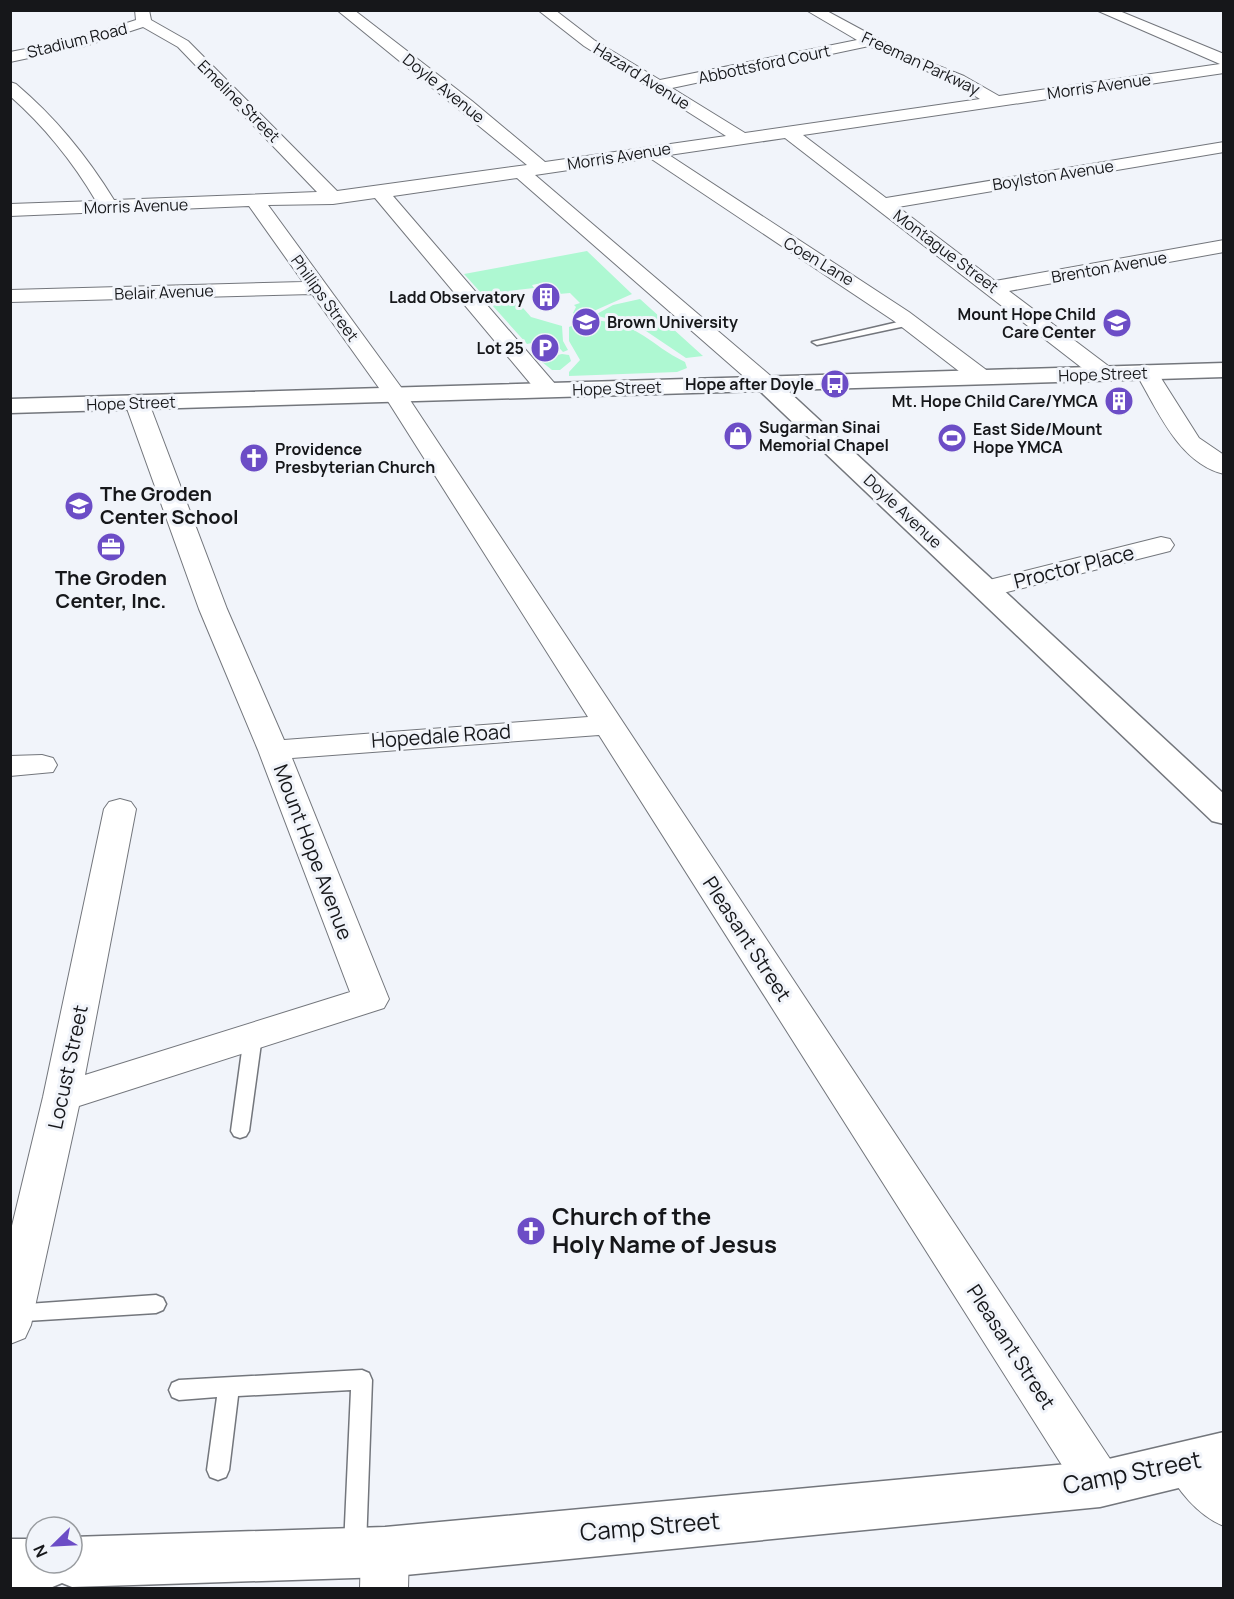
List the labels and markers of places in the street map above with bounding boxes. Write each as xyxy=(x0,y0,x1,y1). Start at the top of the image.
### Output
building icon: Ladd Observatory xyxy=(530,281,562,313)
place label: Ladd Observatory xyxy=(389,286,525,308)
place label: Mount Hope Child Care Center xyxy=(957,303,1096,343)
school or university icon: Brown University xyxy=(570,306,602,338)
school or university icon: Mount Hope Child Care Center xyxy=(1101,307,1133,339)
place label: Brown University xyxy=(607,311,738,333)
parking icon: Lot 25 xyxy=(529,332,561,364)
place label: Lot 25 xyxy=(477,337,524,359)
bus stop icon: Hope after Doyle xyxy=(819,368,851,400)
place label: Hope after Doyle xyxy=(685,373,814,395)
building icon: Mt. Hope Child Care/YMCA xyxy=(1103,385,1135,417)
place label: Mt. Hope Child Care/YMCA xyxy=(892,390,1098,412)
place label: Sugarman Sinai Memorial Chapel xyxy=(759,416,889,456)
place label: East Side/Mount Hope YMCA xyxy=(973,418,1102,458)
shop icon: Sugarman Sinai Memorial Chapel xyxy=(722,420,754,452)
sports icon: East Side/Mount Hope YMCA xyxy=(936,422,968,454)
place label: Providence Presbyterian Church xyxy=(275,438,435,478)
church icon: Providence Presbyterian Church xyxy=(238,442,270,474)
place label: The Groden Center School xyxy=(100,480,239,530)
school or university icon: The Groden Center School xyxy=(63,490,95,522)
office icon: The Groden Center, Inc. xyxy=(95,531,127,563)
place label: The Groden Center, Inc. xyxy=(55,564,167,614)
place label: Church of the Holy Name of Jesus xyxy=(552,1199,777,1260)
church icon: Church of the Holy Name of Jesus xyxy=(515,1215,547,1247)

